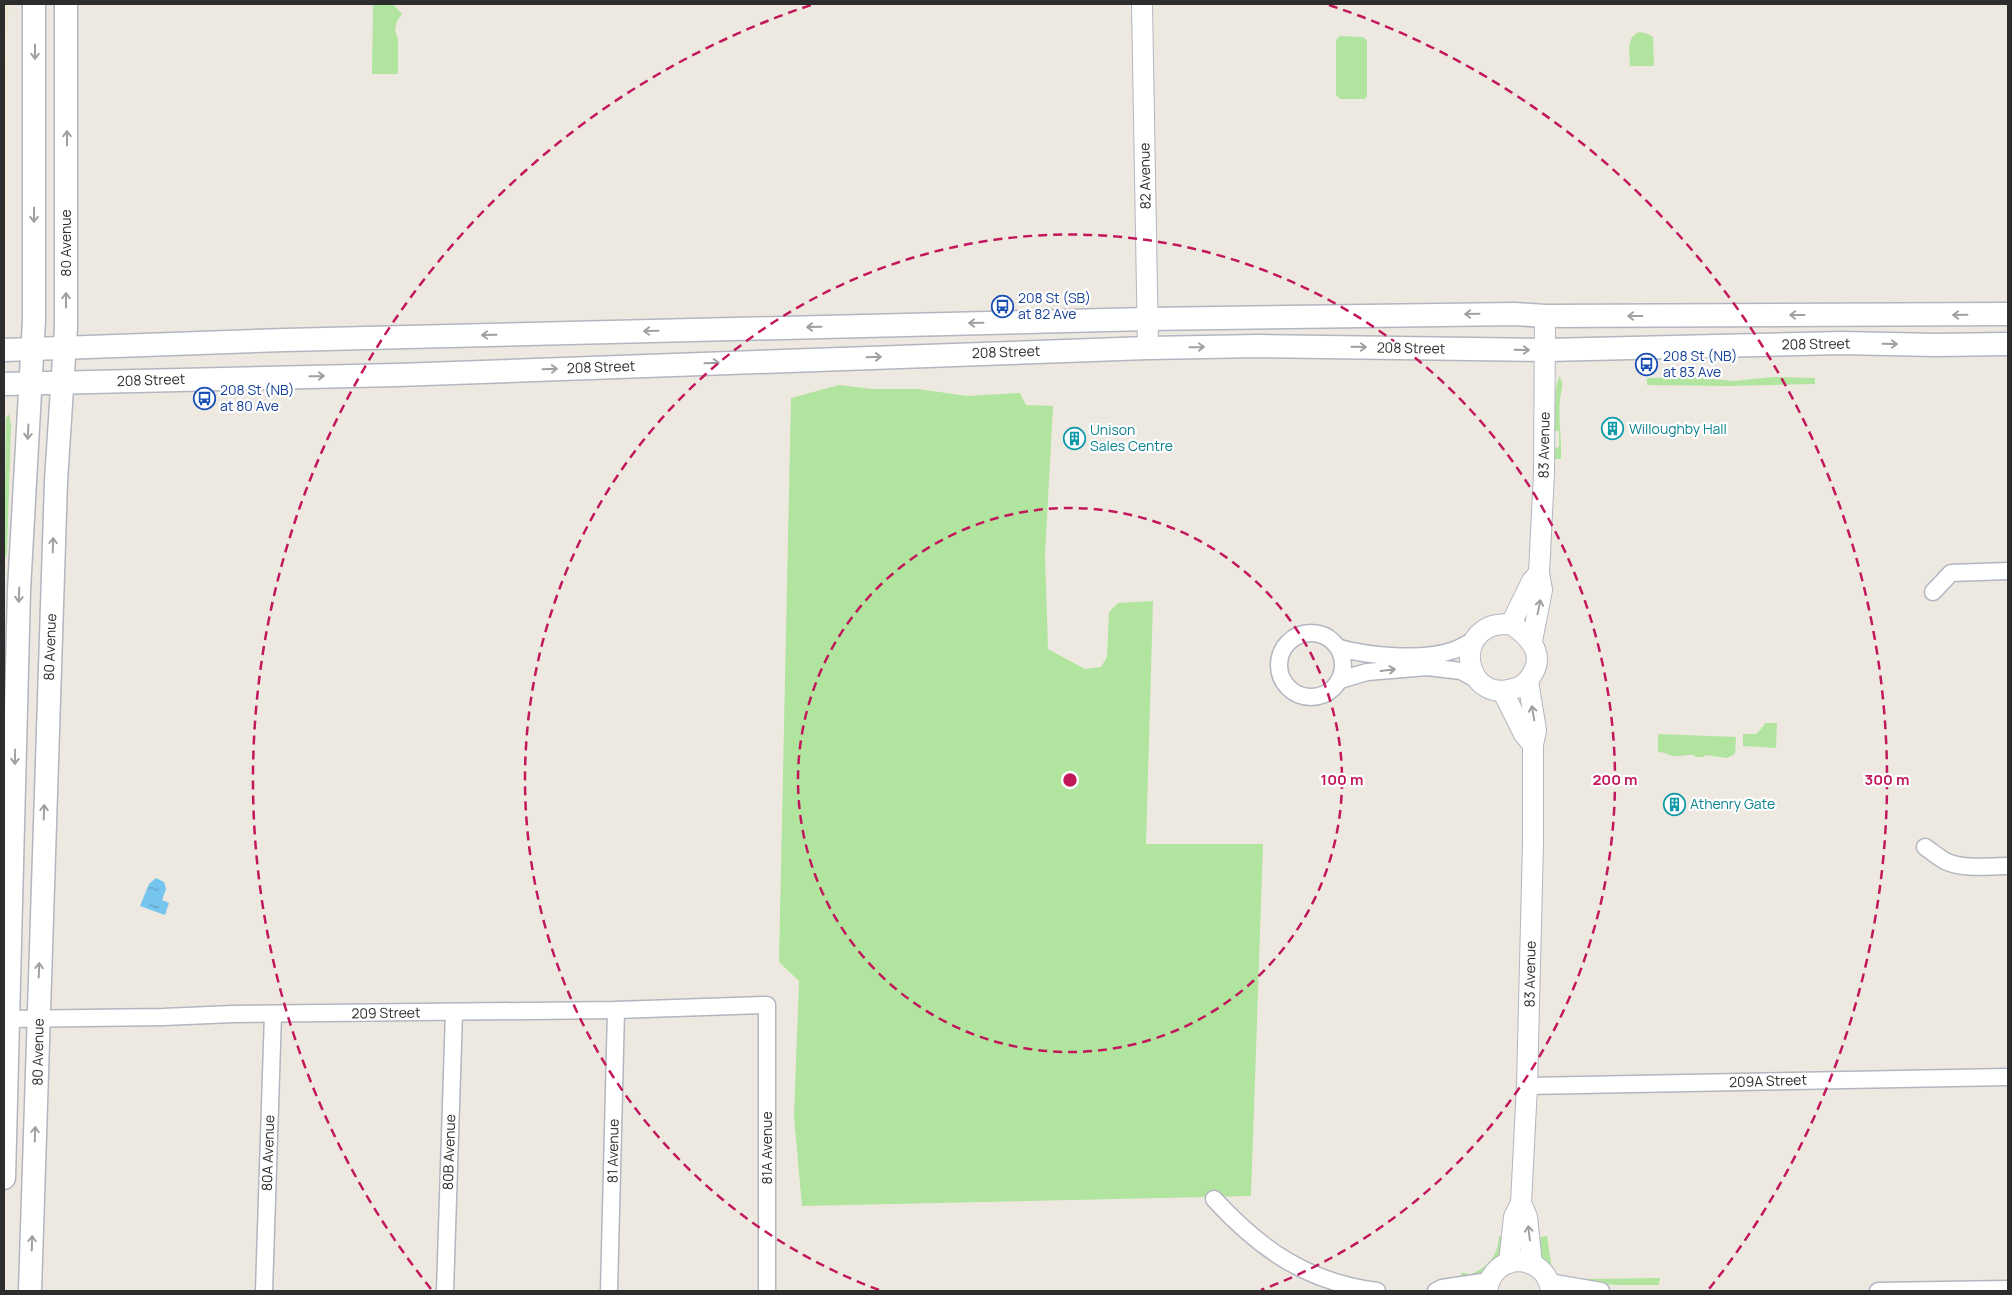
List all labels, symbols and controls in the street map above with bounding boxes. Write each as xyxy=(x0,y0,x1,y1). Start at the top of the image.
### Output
one-way arrow xyxy=(30,44,39,60)
one-way arrow xyxy=(62,130,72,146)
street label: 82 Avenue xyxy=(1134,142,1155,210)
one-way arrow xyxy=(30,207,39,223)
street label: 80 Avenue xyxy=(56,209,75,277)
place label: 208 St (SB) at 82 Ave xyxy=(1018,288,1091,323)
one-way arrow xyxy=(61,293,71,309)
bus stop icon: 208 St (SB) at 82 Ave xyxy=(990,294,1014,318)
one-way arrow xyxy=(1464,310,1480,319)
one-way arrow xyxy=(1952,310,1968,319)
one-way arrow xyxy=(1627,311,1643,321)
one-way arrow xyxy=(1789,311,1805,320)
one-way arrow xyxy=(968,318,984,328)
one-way arrow xyxy=(806,322,822,332)
one-way arrow xyxy=(643,326,660,336)
one-way arrow xyxy=(481,330,498,340)
street label: 208 Street xyxy=(1782,333,1851,354)
street label: 208 Street xyxy=(1377,337,1446,358)
one-way arrow xyxy=(1881,339,1897,349)
street label: 208 Street xyxy=(971,341,1041,362)
one-way arrow xyxy=(1188,342,1204,352)
one-way arrow xyxy=(1350,342,1367,352)
one-way arrow xyxy=(1513,345,1529,355)
place label: 208 St (NB) at 83 Ave xyxy=(1663,346,1738,381)
one-way arrow xyxy=(866,352,882,362)
bus stop icon: 208 St (NB) at 83 Ave xyxy=(1635,352,1659,376)
street label: 208 Street xyxy=(566,356,636,377)
one-way arrow xyxy=(704,358,720,367)
one-way arrow xyxy=(541,364,557,373)
street label: 208 Street xyxy=(116,369,186,390)
one-way arrow xyxy=(308,371,325,381)
place label: 208 St (NB) at 80 Ave xyxy=(220,380,295,415)
bus stop icon: 208 St (NB) at 80 Ave xyxy=(192,386,216,410)
street label: 83 Avenue xyxy=(1533,412,1554,478)
building icon: Willoughby Hall xyxy=(1601,417,1625,441)
place label: Willoughby Hall xyxy=(1629,419,1727,438)
place label: Unison Sales Centre xyxy=(1090,420,1173,455)
one-way arrow xyxy=(23,424,32,440)
building icon: Unison Sales Centre xyxy=(1062,426,1086,450)
one-way arrow xyxy=(49,537,58,553)
one-way arrow xyxy=(14,586,23,602)
one-way arrow xyxy=(1535,600,1544,616)
street label: 80 Avenue xyxy=(39,613,60,681)
one-way arrow xyxy=(1379,664,1395,674)
one-way arrow xyxy=(1527,705,1537,721)
one-way arrow xyxy=(10,748,20,765)
text: 100 m xyxy=(1321,769,1363,790)
text: 200 m xyxy=(1592,769,1638,790)
text: 300 m xyxy=(1865,769,1909,790)
centre of rings xyxy=(1061,771,1079,789)
building icon: Athenry Gate xyxy=(1662,792,1686,816)
place label: Athenry Gate xyxy=(1690,794,1775,813)
one-way arrow xyxy=(39,805,49,821)
street label: 83 Avenue xyxy=(1519,941,1540,1007)
one-way arrow xyxy=(35,963,44,979)
street label: 209 Street xyxy=(351,1002,421,1023)
street label: 80 Avenue xyxy=(27,1018,48,1086)
street label: 209A Street xyxy=(1729,1070,1808,1091)
street label: 81A Avenue xyxy=(757,1111,776,1185)
street label: 80B Avenue xyxy=(438,1114,459,1190)
street label: 80A Avenue xyxy=(257,1115,278,1191)
street label: 81 Avenue xyxy=(602,1119,623,1183)
one-way arrow xyxy=(31,1127,40,1143)
one-way arrow xyxy=(1524,1225,1534,1241)
one-way arrow xyxy=(27,1235,37,1251)

